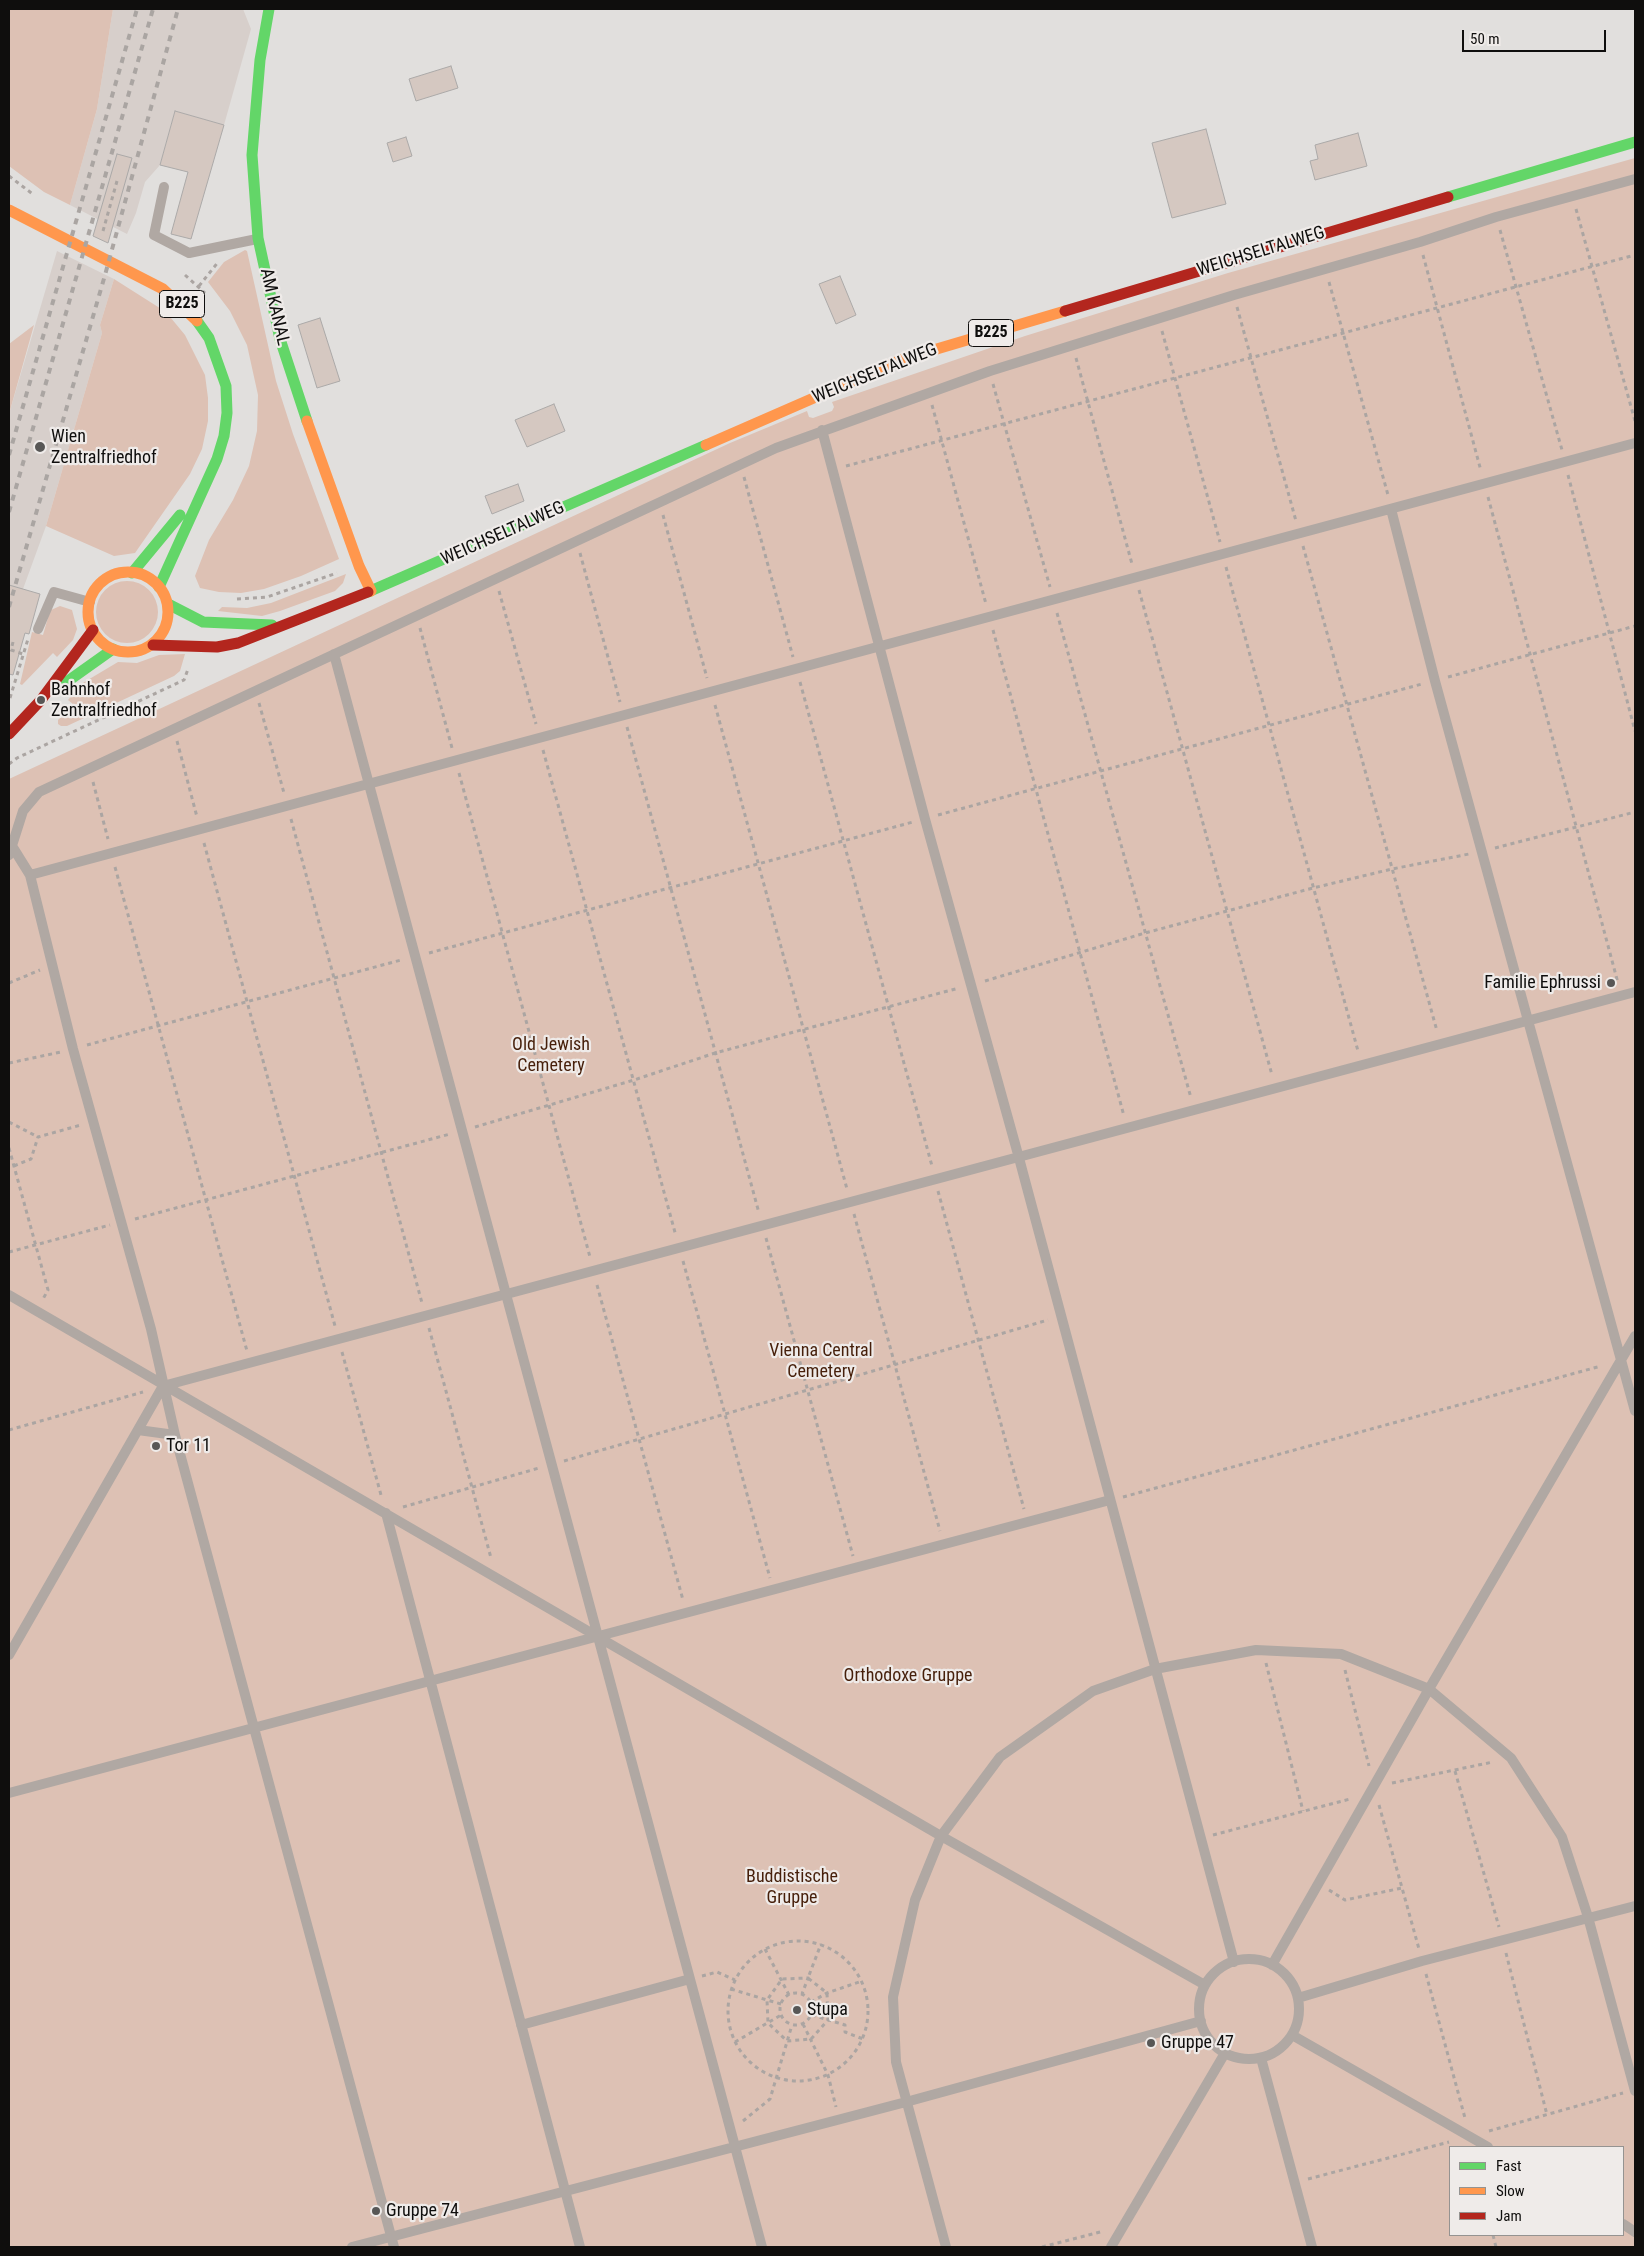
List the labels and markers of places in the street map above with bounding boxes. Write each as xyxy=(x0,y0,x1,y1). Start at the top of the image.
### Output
place label: Wien Zentralfriedhof xyxy=(51,426,157,468)
marker: Wien Zentralfriedhof xyxy=(33,440,47,454)
place label: Bahnhof Zentralfriedhof xyxy=(51,679,157,722)
marker: Bahnhof Zentralfriedhof xyxy=(35,694,47,706)
place label: Familie Ephrussi xyxy=(1484,972,1601,994)
marker: Familie Ephrussi xyxy=(1605,977,1617,989)
place label: Tor 11 xyxy=(166,1435,211,1457)
marker: Tor 11 xyxy=(150,1440,162,1452)
place label: Stupa xyxy=(807,1999,848,2021)
marker: Stupa xyxy=(791,2004,803,2016)
place label: Gruppe 47 xyxy=(1161,2032,1234,2054)
marker: Gruppe 47 xyxy=(1145,2037,1157,2049)
place label: Gruppe 74 xyxy=(386,2200,459,2222)
marker: Gruppe 74 xyxy=(370,2205,382,2217)

